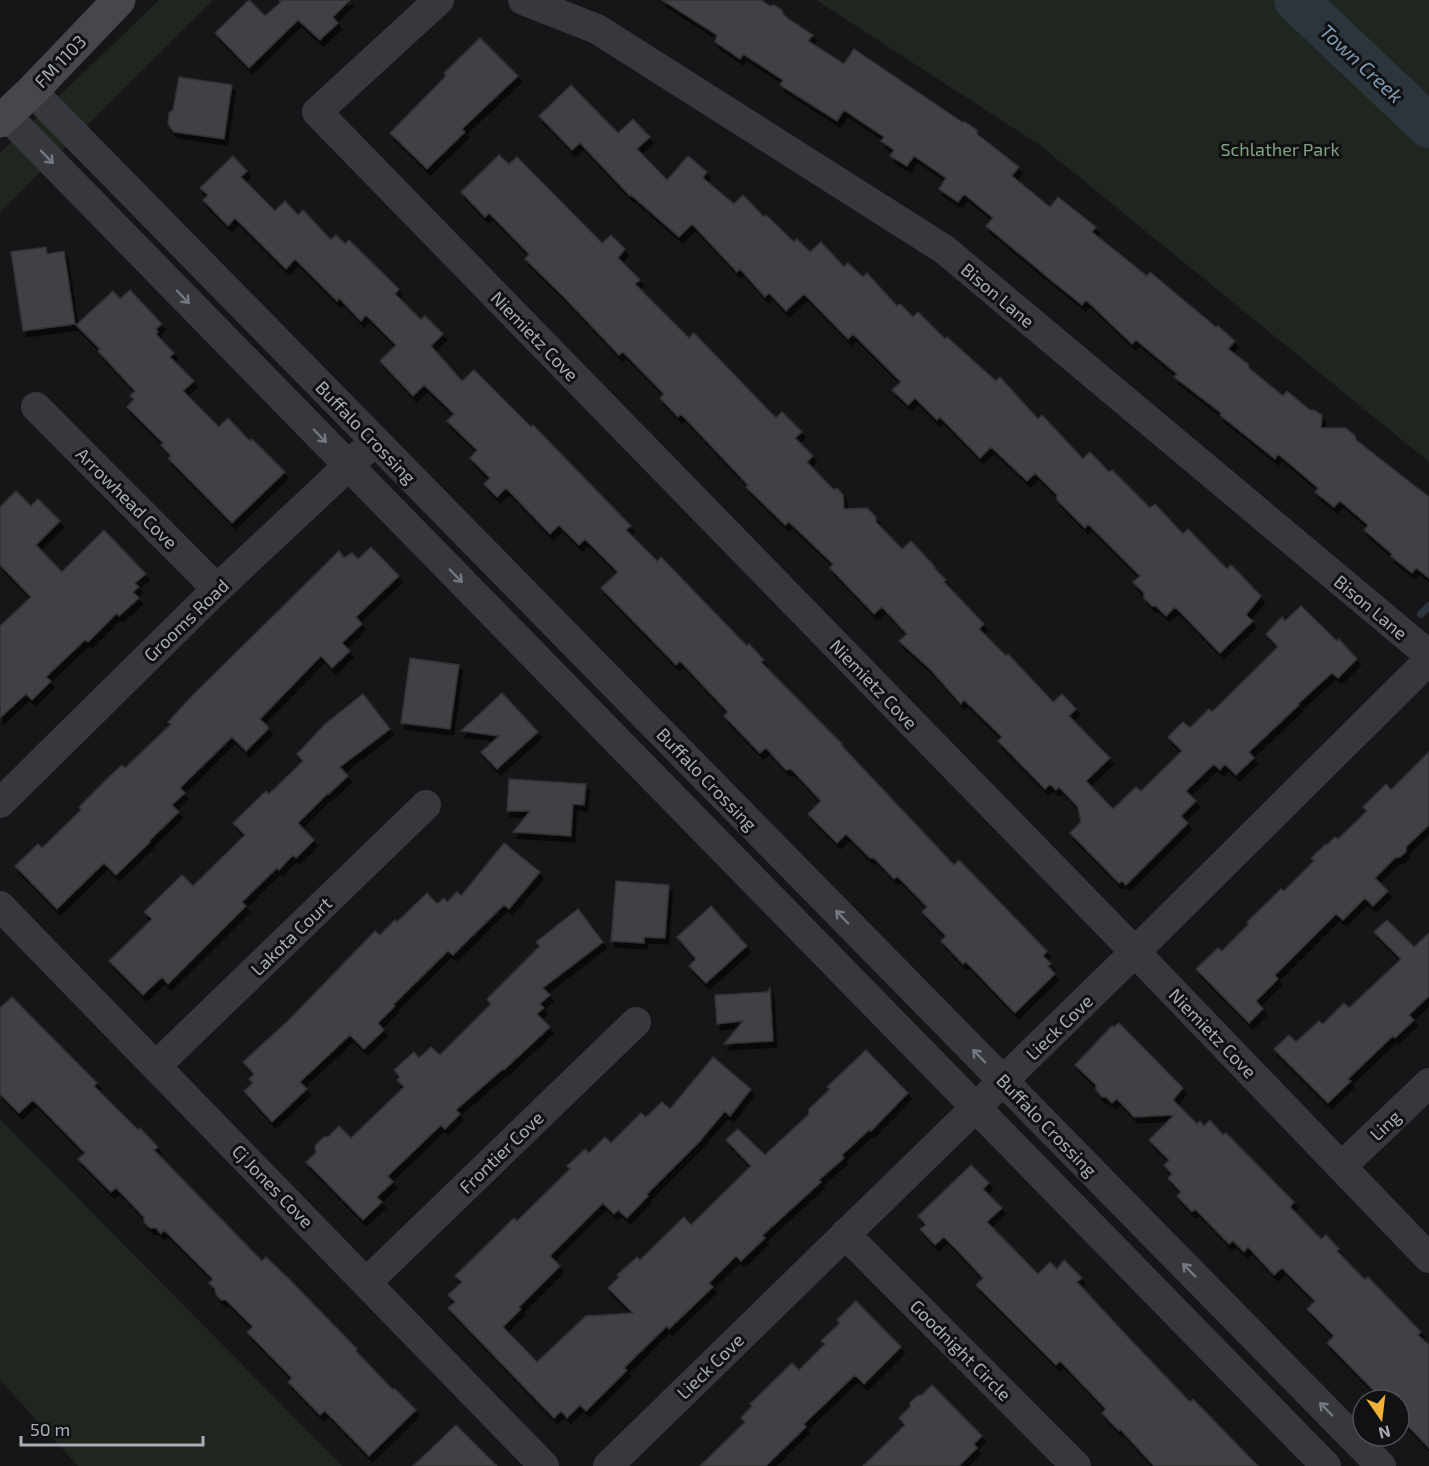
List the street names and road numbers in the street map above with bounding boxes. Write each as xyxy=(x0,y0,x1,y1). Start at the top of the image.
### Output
street label: FM 1103 xyxy=(30,30,90,92)
street label: Bison Lane xyxy=(957,258,1039,332)
street label: Niemietz Cove xyxy=(487,287,583,385)
street label: Buffalo Crossing xyxy=(311,376,421,488)
street label: Arrowhead Cove xyxy=(72,443,182,553)
street label: Bison Lane xyxy=(1330,570,1412,644)
street label: Grooms Road xyxy=(139,574,233,666)
street label: Niemietz Cove xyxy=(826,635,922,733)
street label: Buffalo Crossing xyxy=(652,723,762,835)
street label: Lakota Court xyxy=(246,892,336,980)
street label: Niemietz Cove xyxy=(1165,984,1261,1082)
street label: Lieck Cove xyxy=(1021,990,1097,1064)
street label: Buffalo Crossing xyxy=(992,1069,1102,1181)
street label: Ling xyxy=(1365,1105,1405,1145)
street label: Frontier Cove xyxy=(454,1106,548,1198)
street label: Cj Jones Cove xyxy=(228,1140,318,1232)
street label: Goodnight Circle xyxy=(906,1295,1016,1405)
street label: Lieck Cove xyxy=(672,1329,748,1403)

